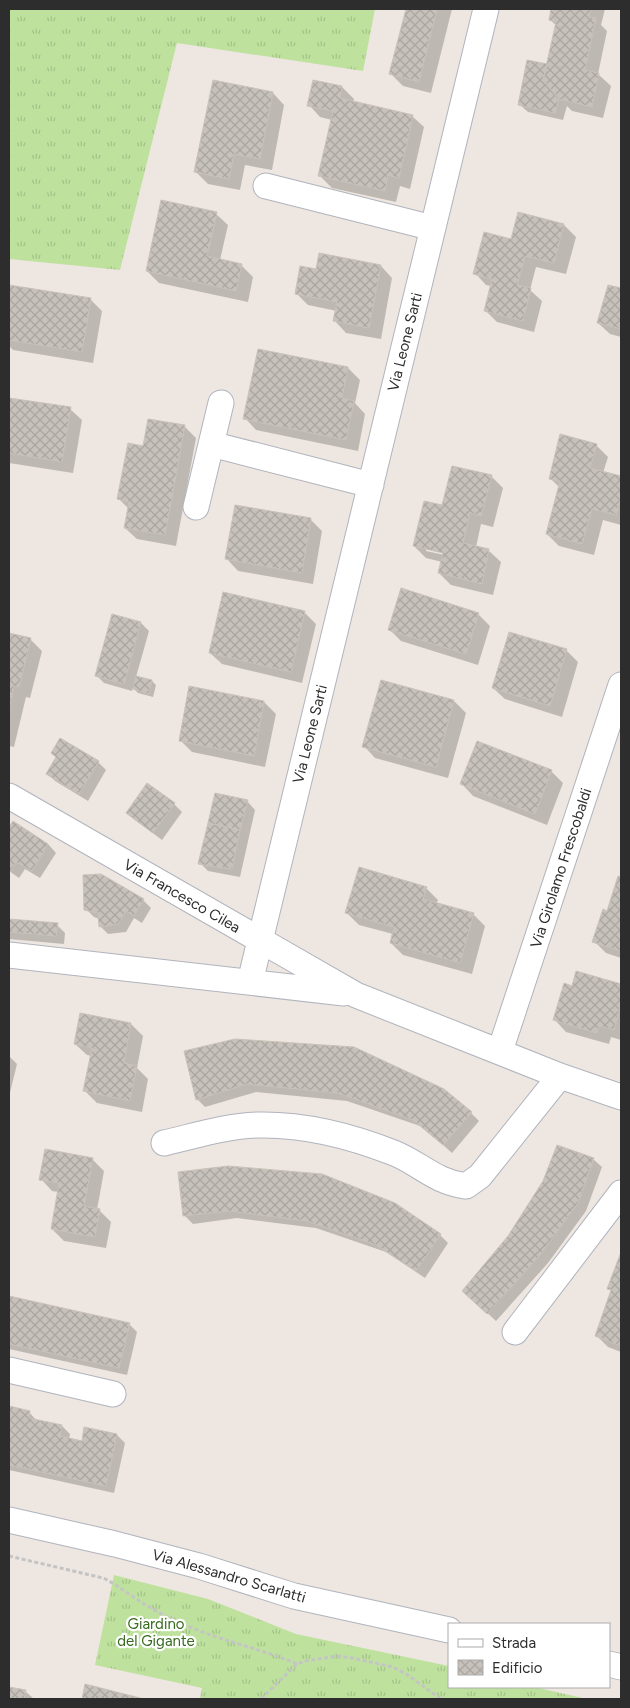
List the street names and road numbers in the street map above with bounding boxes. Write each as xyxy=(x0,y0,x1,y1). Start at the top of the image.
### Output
street label: Via Leone Sarti xyxy=(384,291,426,393)
street label: Via Leone Sarti xyxy=(289,683,331,785)
street label: Via Girolamo Frescobaldi xyxy=(527,786,595,950)
street label: Via Francesco Cilea xyxy=(121,855,243,937)
street label: Via Alessandro Scarlatti xyxy=(150,1545,308,1607)

